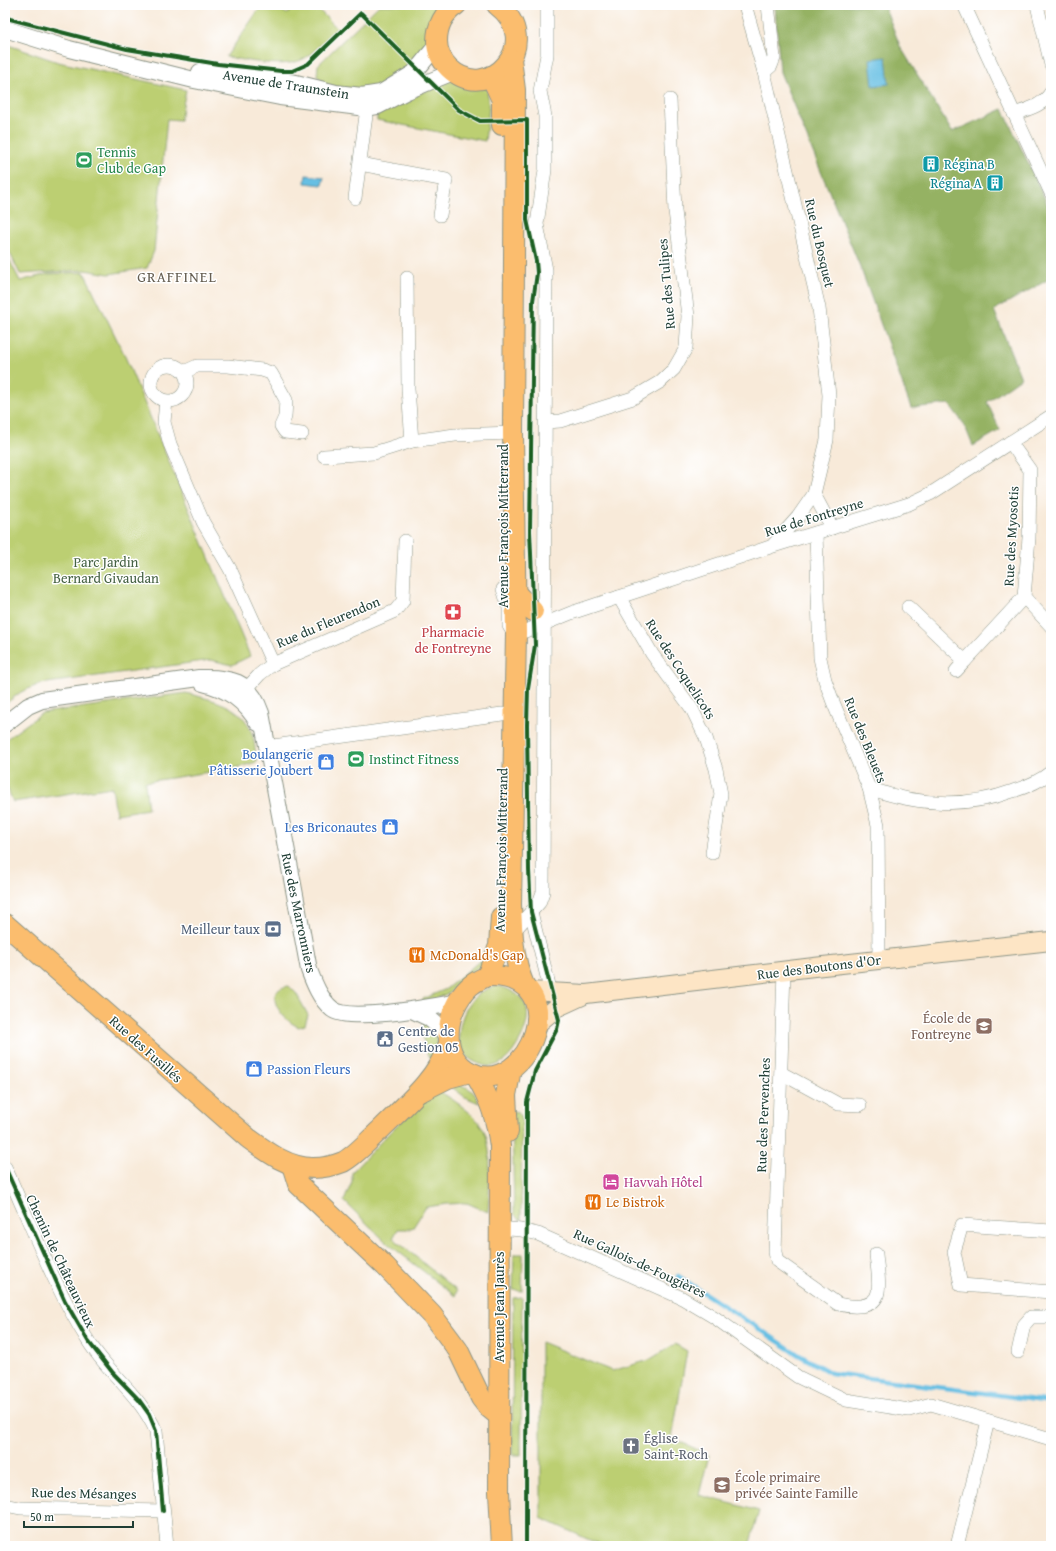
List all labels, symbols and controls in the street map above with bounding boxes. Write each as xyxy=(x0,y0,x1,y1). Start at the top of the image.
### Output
street label: Avenue de Traunstein xyxy=(221,64,351,104)
place label: Tennis Club de Gap xyxy=(97,142,166,178)
sports icon: Tennis Club de Gap xyxy=(74,150,94,170)
building icon: Régina B xyxy=(921,154,941,174)
place label: Régina B xyxy=(944,154,995,174)
place label: Régina A xyxy=(930,173,983,193)
building icon: Régina A xyxy=(985,173,1005,193)
street label: Rue du Bosquet xyxy=(800,197,840,289)
street label: Rue des Tulipes xyxy=(652,238,680,330)
district label: GRAFFINEL xyxy=(137,266,217,287)
street label: Avenue François Mitterrand xyxy=(493,443,513,608)
street label: Rue des Myosotis xyxy=(998,485,1024,587)
street label: Rue de Fontreyne xyxy=(762,492,866,541)
park label: Parc Jardin Bernard Givaudan xyxy=(53,552,159,588)
street label: Rue du Fleurendon xyxy=(273,591,383,653)
pharmacy icon: Pharmacie de Fontreyne xyxy=(443,602,463,622)
street label: Rue des Coquelicots xyxy=(641,615,721,723)
place label: Pharmacie de Fontreyne xyxy=(415,622,492,658)
street label: Rue des Bleuets xyxy=(840,694,892,786)
place label: Boulangerie Pâtisserie Joubert xyxy=(209,744,313,780)
sports icon: Instinct Fitness xyxy=(346,749,366,769)
place label: Instinct Fitness xyxy=(369,749,459,769)
shop icon: Boulangerie Pâtisserie Joubert xyxy=(316,752,336,772)
street label: Avenue François Mitterrand xyxy=(490,767,512,932)
place label: Les Briconautes xyxy=(285,817,377,837)
shop icon: Les Briconautes xyxy=(380,817,400,837)
street label: Rue des Marronniers xyxy=(277,851,321,975)
place label: Meilleur taux xyxy=(181,919,261,939)
bank icon: Meilleur taux xyxy=(263,919,283,939)
restaurant icon: McDonald's Gap xyxy=(407,945,427,965)
place label: McDonald's Gap xyxy=(430,945,524,965)
street label: Rue des Boutons d'Or xyxy=(756,949,882,985)
place label: École de Fontreyne xyxy=(911,1008,971,1044)
street label: Rue des Fusillés xyxy=(105,1011,187,1087)
school or university icon: École de Fontreyne xyxy=(974,1016,994,1036)
place label: Centre de Gestion 05 xyxy=(398,1021,459,1057)
public building icon: Centre de Gestion 05 xyxy=(375,1029,395,1049)
street label: Rue des Pervenches xyxy=(751,1057,775,1173)
shop icon: Passion Fleurs xyxy=(244,1059,264,1079)
place label: Passion Fleurs xyxy=(267,1059,351,1079)
hotel icon: Havvah Hôtel xyxy=(601,1172,621,1192)
place label: Havvah Hôtel xyxy=(624,1172,703,1192)
street label: Chemin de Châteauvieux xyxy=(21,1191,101,1332)
restaurant icon: Le Bistrok xyxy=(583,1192,603,1212)
place label: Le Bistrok xyxy=(606,1192,666,1212)
street label: Rue Gallois-de-Fougières xyxy=(570,1223,710,1303)
street label: Avenue Jean Jaurès xyxy=(489,1251,509,1363)
place label: Église Saint-Roch xyxy=(644,1428,708,1464)
church icon: Église Saint-Roch xyxy=(621,1436,641,1456)
place label: École primaire privée Sainte Famille xyxy=(735,1467,858,1503)
school or university icon: École primaire privée Sainte Famille xyxy=(712,1475,732,1495)
street label: Rue des Mésanges xyxy=(31,1482,137,1504)
scale bar xyxy=(24,1503,133,1529)
text: 50 m xyxy=(30,1508,54,1525)

